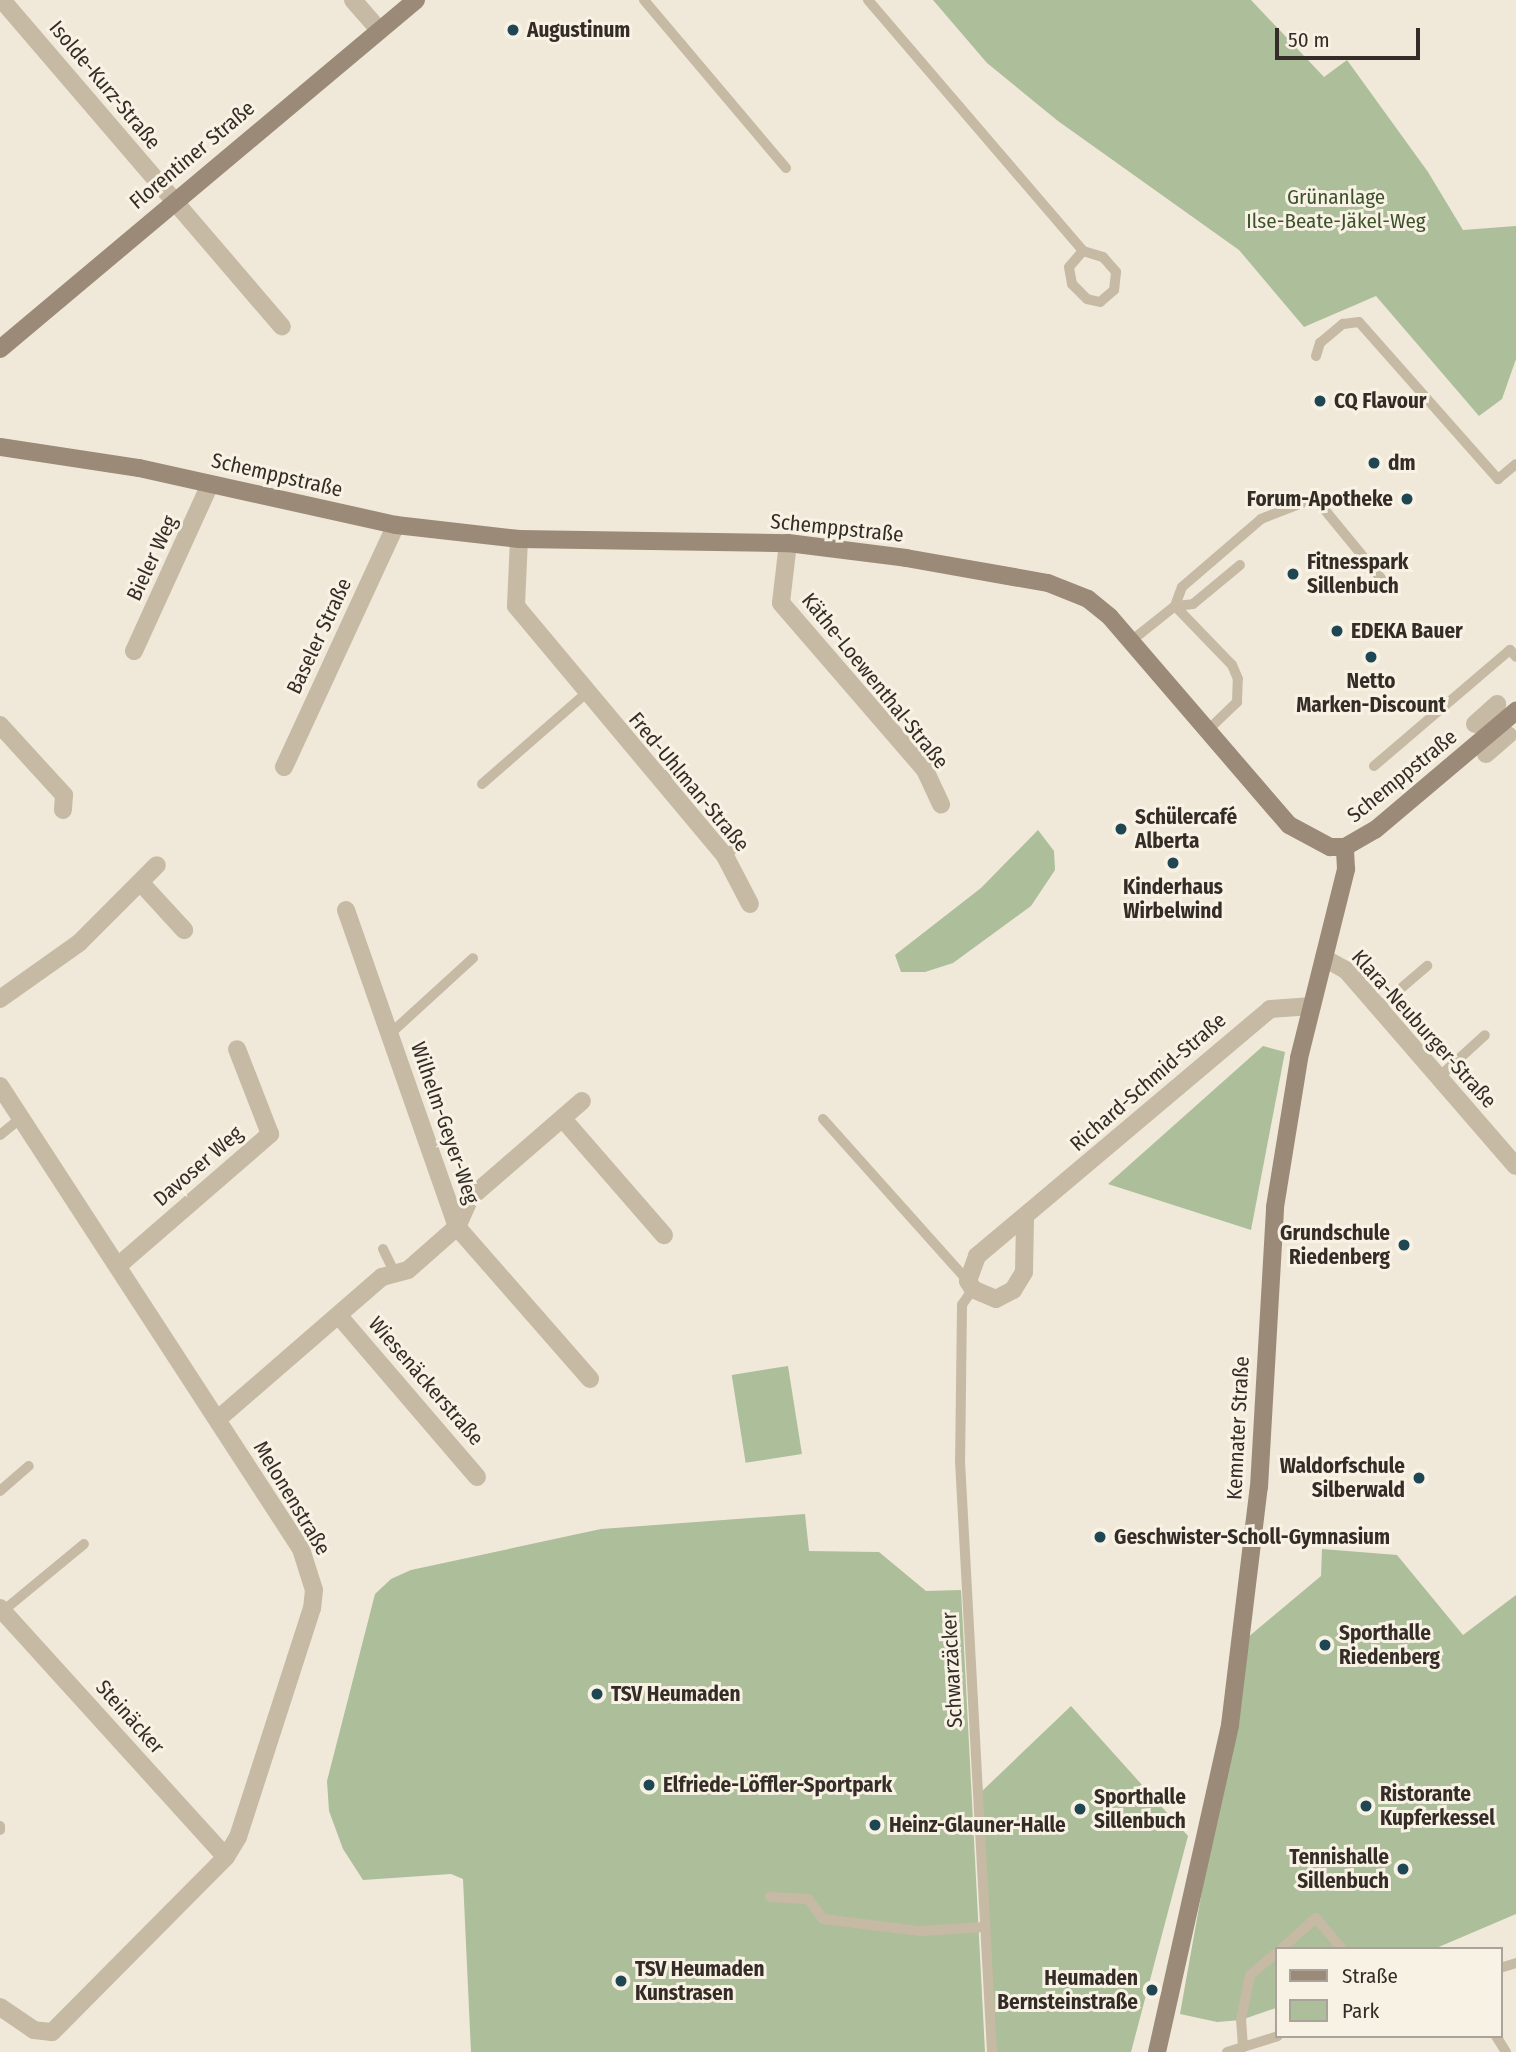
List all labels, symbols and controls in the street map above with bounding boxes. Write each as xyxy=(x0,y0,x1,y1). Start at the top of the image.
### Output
scale bar xyxy=(1278,14,1423,58)
street label: Isolde-Kurz-Straße xyxy=(44,16,166,154)
place label: Augustinum xyxy=(527,17,630,43)
marker: Augustinum xyxy=(505,22,521,38)
text: 50 m xyxy=(1288,27,1330,53)
street label: Florentiner Straße xyxy=(124,95,260,215)
park label: Grünanlage Ilse-Beate-Jäkel-Weg xyxy=(1246,184,1426,234)
place label: CQ Flavour xyxy=(1334,388,1426,414)
marker: CQ Flavour xyxy=(1312,393,1328,409)
street label: Schemppstraße xyxy=(209,448,345,502)
place label: dm xyxy=(1388,450,1415,476)
marker: dm xyxy=(1366,455,1382,471)
place label: Forum-Apotheke xyxy=(1247,486,1393,512)
marker: Forum-Apotheke xyxy=(1399,491,1415,507)
street label: Schemppstraße xyxy=(769,508,905,548)
street label: Bieler Weg xyxy=(121,511,183,605)
place label: Fitnesspark Sillenbuch xyxy=(1307,549,1409,599)
marker: Fitnesspark Sillenbuch xyxy=(1285,566,1301,582)
street label: Baseler Straße xyxy=(281,574,357,698)
street label: Käthe-Loewenthal-Straße xyxy=(796,588,954,774)
place label: EDEKA Bauer xyxy=(1351,618,1463,644)
marker: EDEKA Bauer xyxy=(1329,623,1345,639)
marker: Netto Marken-Discount xyxy=(1363,649,1379,665)
place label: Netto Marken-Discount xyxy=(1296,668,1446,718)
street label: Fred-Uhlman-Straße xyxy=(623,707,755,857)
street label: Schemppstraße xyxy=(1342,724,1462,828)
place label: Schülercafé Alberta xyxy=(1135,804,1237,854)
marker: Schülercafé Alberta xyxy=(1113,821,1129,837)
marker: Kinderhaus Wirbelwind xyxy=(1165,855,1181,871)
place label: Kinderhaus Wirbelwind xyxy=(1123,874,1223,924)
street label: Klara-Neuburger-Straße xyxy=(1346,945,1502,1113)
street label: Richard-Schmid-Straße xyxy=(1065,1008,1231,1156)
street label: Wilhelm-Geyer-Weg xyxy=(405,1039,485,1207)
street label: Davoser Weg xyxy=(148,1121,248,1211)
place label: Grundschule Riedenberg xyxy=(1280,1220,1390,1270)
marker: Grundschule Riedenberg xyxy=(1396,1237,1412,1253)
street label: Wiesenäckerstraße xyxy=(363,1311,489,1451)
street label: Kemnater Straße xyxy=(1222,1356,1254,1500)
street label: Melonenstraße xyxy=(248,1436,336,1560)
place label: Waldorfschule Silberwald xyxy=(1280,1453,1405,1503)
marker: Waldorfschule Silberwald xyxy=(1411,1470,1427,1486)
place label: Geschwister-Scholl-Gymnasium xyxy=(1114,1524,1390,1550)
marker: Geschwister-Scholl-Gymnasium xyxy=(1092,1529,1108,1545)
street label: Schwarzäcker xyxy=(936,1611,968,1729)
place label: Sporthalle Riedenberg xyxy=(1339,1620,1440,1670)
marker: Sporthalle Riedenberg xyxy=(1317,1637,1333,1653)
street label: Steinäcker xyxy=(90,1675,170,1759)
place label: TSV Heumaden xyxy=(611,1681,740,1707)
marker: TSV Heumaden xyxy=(589,1686,605,1702)
place label: Elfriede-Löffler-Sportpark xyxy=(663,1772,892,1798)
marker: Elfriede-Löffler-Sportpark xyxy=(641,1777,657,1793)
place label: Ristorante Kupferkessel xyxy=(1380,1781,1495,1831)
place label: Sporthalle Sillenbuch xyxy=(1094,1784,1186,1834)
marker: Ristorante Kupferkessel xyxy=(1358,1798,1374,1814)
marker: Sporthalle Sillenbuch xyxy=(1072,1801,1088,1817)
place label: Heinz-Glauner-Halle xyxy=(889,1812,1066,1838)
marker: Heinz-Glauner-Halle xyxy=(867,1817,883,1833)
place label: Tennishalle Sillenbuch xyxy=(1289,1844,1389,1894)
marker: Tennishalle Sillenbuch xyxy=(1395,1861,1411,1877)
legend xyxy=(1274,1947,1502,2038)
place label: TSV Heumaden Kunstrasen xyxy=(635,1956,764,2006)
text: Straße xyxy=(1342,1963,1398,1989)
place label: Heumaden Bernsteinstraße xyxy=(997,1965,1138,2015)
marker: TSV Heumaden Kunstrasen xyxy=(613,1973,629,1989)
marker: Heumaden Bernsteinstraße xyxy=(1144,1982,1160,1998)
text: Park xyxy=(1342,1998,1379,2024)

